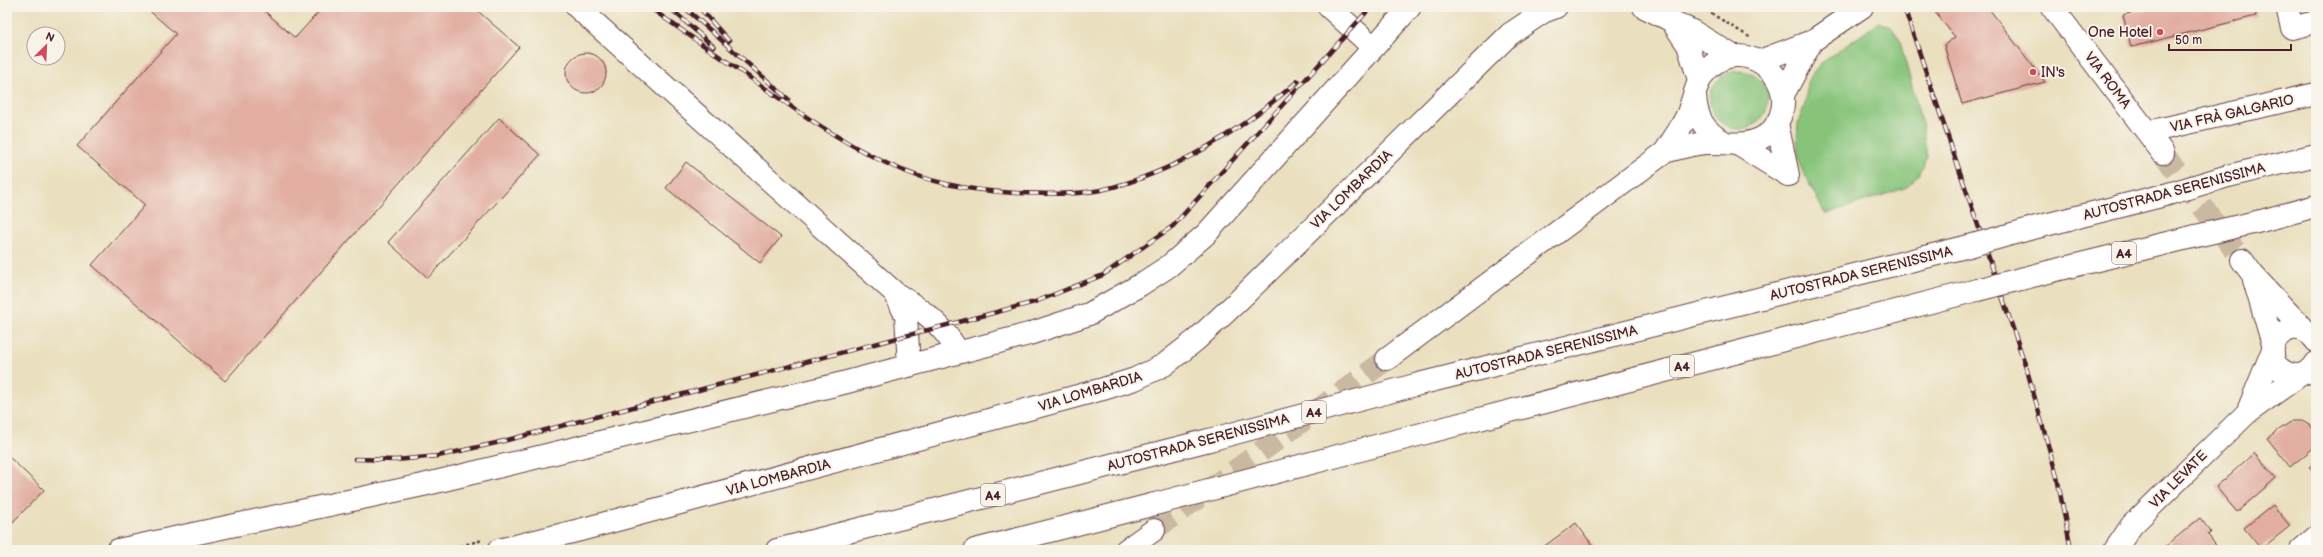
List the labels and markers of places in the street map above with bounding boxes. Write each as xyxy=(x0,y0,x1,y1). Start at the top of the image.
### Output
place label: One Hotel xyxy=(2088,24,2152,41)
marker: One Hotel xyxy=(2155,27,2165,37)
place label: IN's xyxy=(2041,64,2065,81)
marker: IN's xyxy=(2028,67,2038,77)

